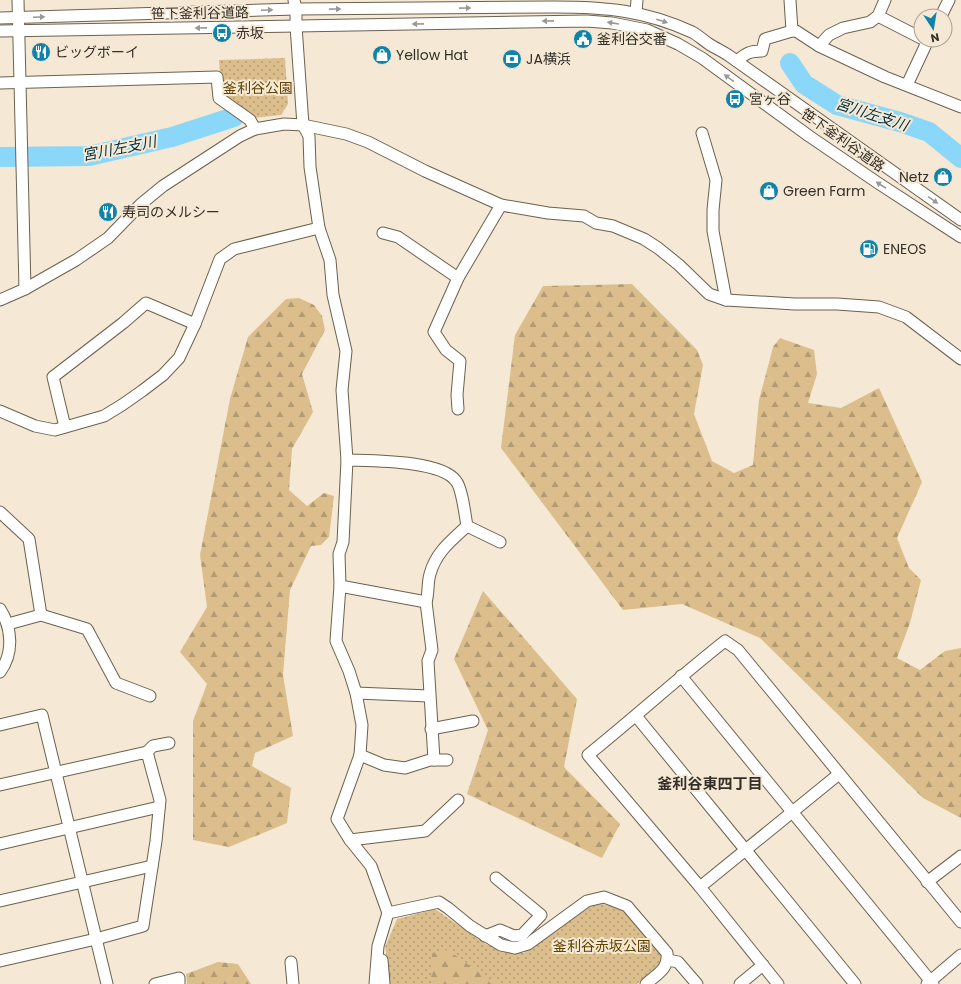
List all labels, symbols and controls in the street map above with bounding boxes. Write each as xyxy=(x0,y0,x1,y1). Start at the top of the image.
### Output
street label: 笹下釜利谷道路 xyxy=(151,2,249,24)
one-way arrow xyxy=(459,5,472,11)
one-way arrow xyxy=(329,6,342,12)
one-way arrow xyxy=(261,7,274,13)
north arrow xyxy=(913,8,953,48)
one-way arrow xyxy=(33,14,46,20)
one-way arrow xyxy=(542,18,554,25)
one-way arrow xyxy=(657,18,669,24)
one-way arrow xyxy=(607,20,619,26)
one-way arrow xyxy=(411,21,424,27)
bus stop icon: 赤坂 xyxy=(211,22,233,44)
place label: 赤坂 xyxy=(236,23,264,43)
one-way arrow xyxy=(194,25,207,31)
public building icon: 釜利谷交番 xyxy=(572,28,594,50)
place label: 釜利谷交番 xyxy=(597,29,667,49)
text: N xyxy=(929,29,941,46)
restaurant icon: ビッグボーイ xyxy=(30,41,52,63)
place label: ビッグボーイ xyxy=(55,42,139,62)
shop icon: Yellow Hat xyxy=(371,44,393,66)
place label: Yellow Hat xyxy=(396,45,468,65)
bank icon: JA横浜 xyxy=(501,48,523,70)
place label: JA横浜 xyxy=(526,49,571,69)
one-way arrow xyxy=(724,74,735,82)
park label: 釜利谷公園 xyxy=(223,78,293,98)
bus stop icon: 宮ヶ谷 xyxy=(724,88,746,110)
place label: 宮ヶ谷 xyxy=(749,89,791,109)
water label: 宮川左支川 xyxy=(833,92,913,136)
street label: 笹下釜利谷道路 xyxy=(797,104,889,176)
water label: 宮川左支川 xyxy=(80,130,160,165)
shop icon: Netz xyxy=(932,166,954,188)
place label: Netz xyxy=(899,167,929,187)
shop icon: Green Farm xyxy=(758,180,780,202)
place label: Green Farm xyxy=(783,181,865,201)
one-way arrow xyxy=(876,181,886,189)
one-way arrow xyxy=(928,196,938,204)
restaurant icon: 寿司のメルシー xyxy=(97,201,119,223)
place label: 寿司のメルシー xyxy=(122,202,220,222)
fuel station icon: ENEOS xyxy=(858,238,880,260)
place label: ENEOS xyxy=(883,239,926,259)
district label: 釜利谷東四丁目 xyxy=(657,773,763,794)
park label: 釜利谷赤坂公園 xyxy=(553,936,651,956)

